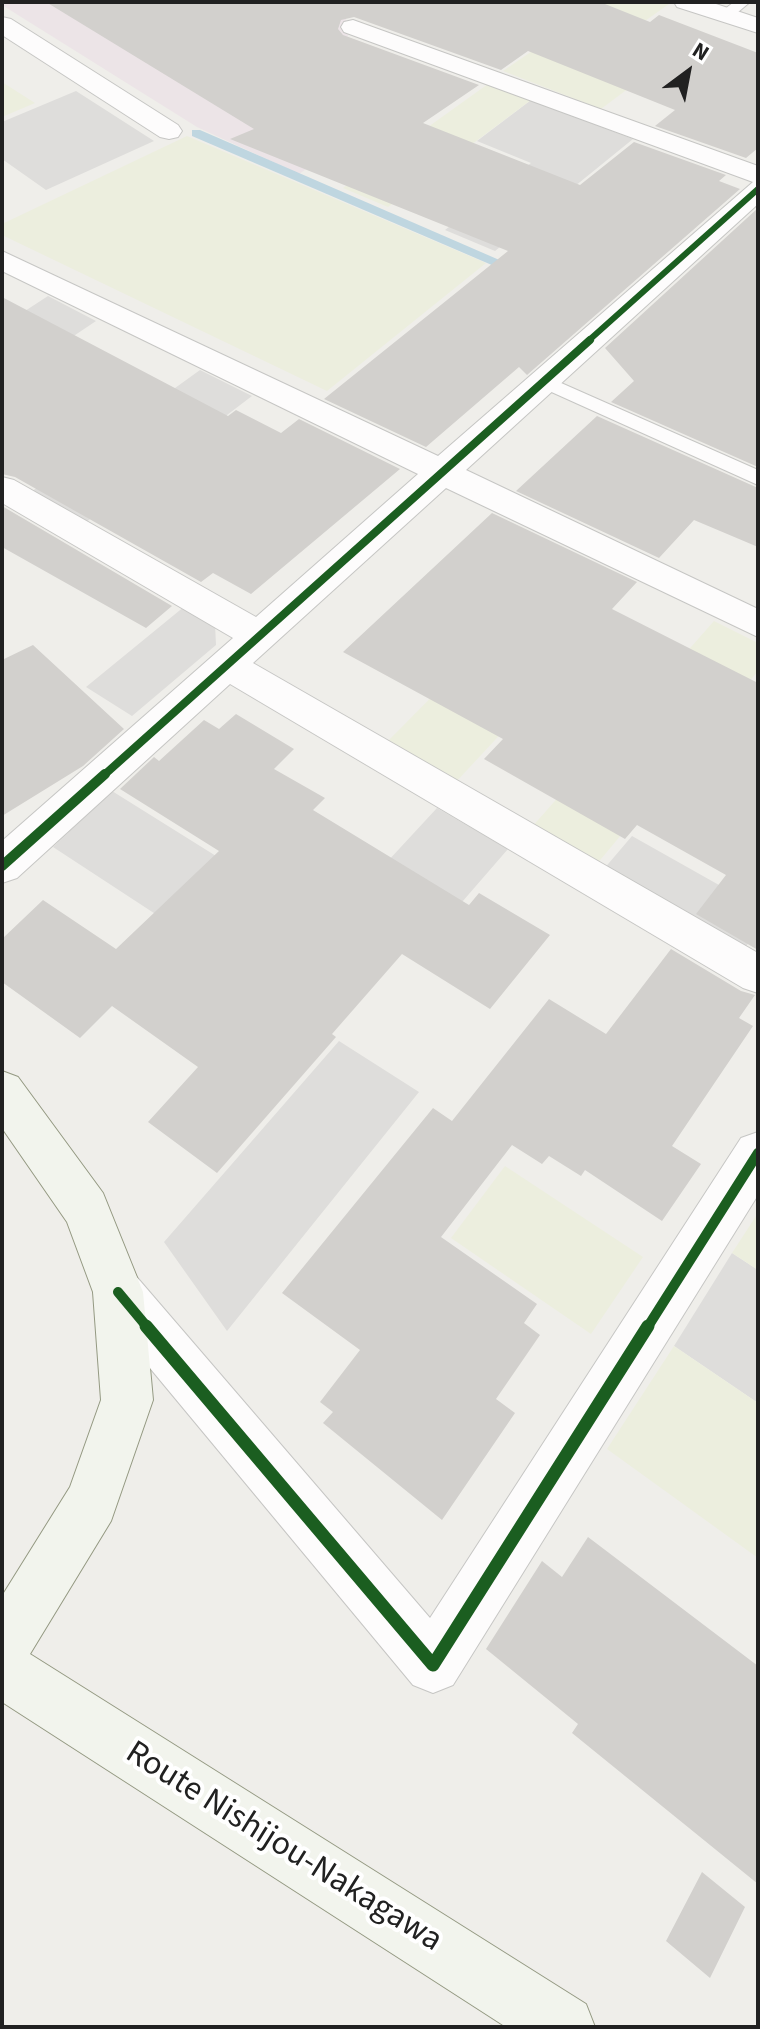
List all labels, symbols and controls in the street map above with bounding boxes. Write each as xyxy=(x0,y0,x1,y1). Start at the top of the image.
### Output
north arrow xyxy=(648,32,728,112)
text: N xyxy=(686,34,715,69)
street label: Route Nishijou-Nakagawa xyxy=(117,1734,449,1962)

